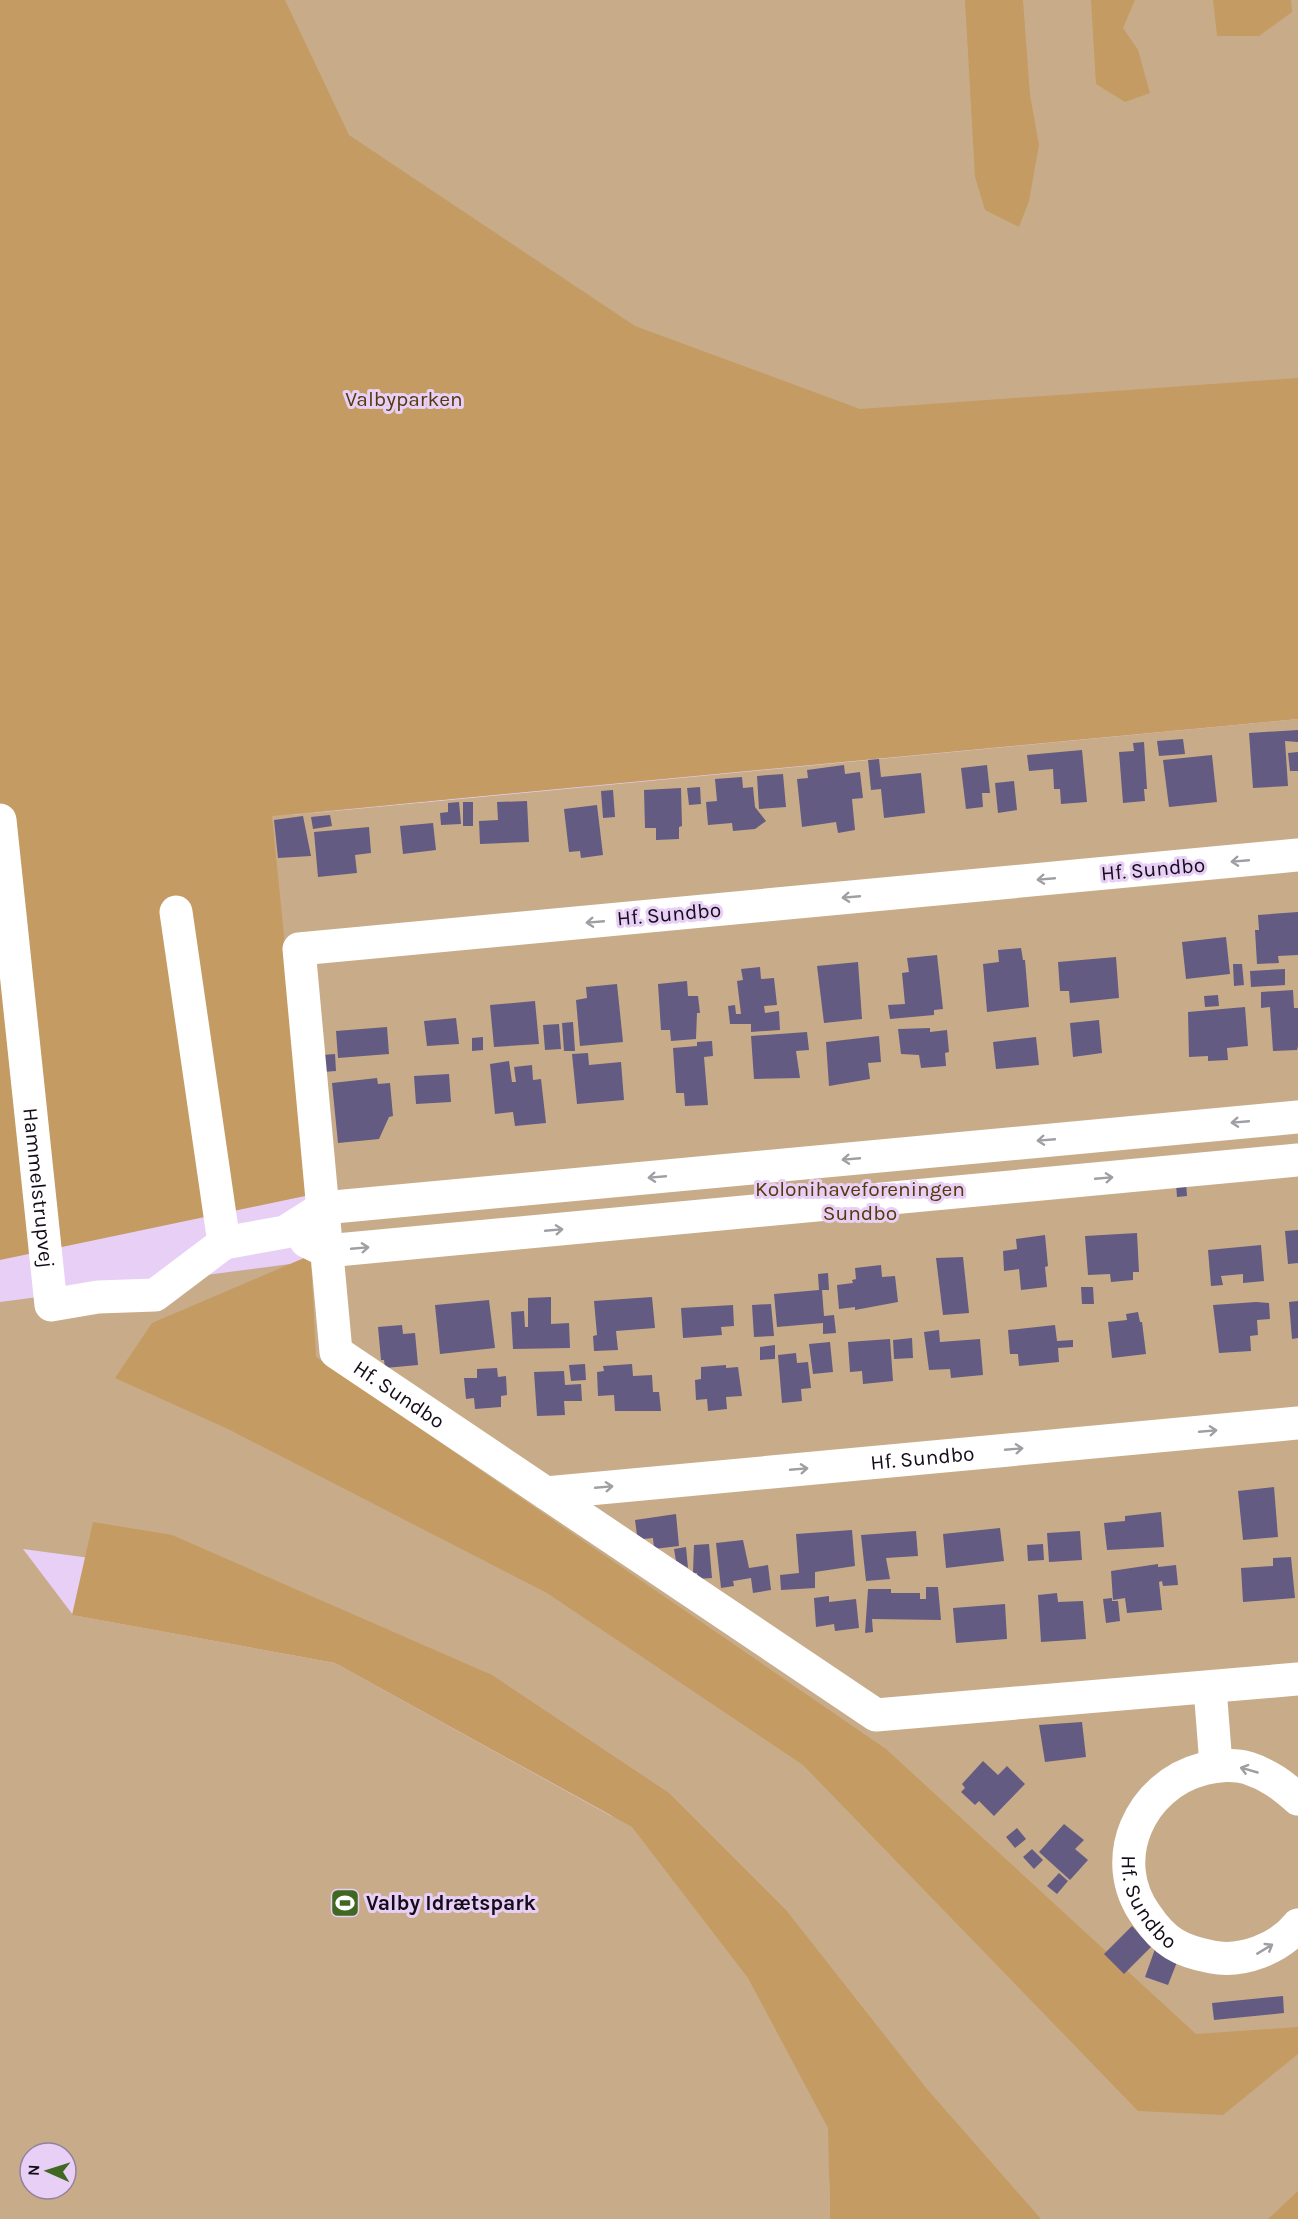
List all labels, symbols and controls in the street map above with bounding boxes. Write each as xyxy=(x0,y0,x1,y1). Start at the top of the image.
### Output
park label: Valbyparken xyxy=(345,387,463,411)
street label: Hf. Sundbo xyxy=(1100,852,1206,886)
one-way arrow xyxy=(1230,856,1250,867)
one-way arrow xyxy=(1036,874,1056,885)
one-way arrow xyxy=(842,892,862,903)
street label: Hf. Sundbo xyxy=(616,897,722,931)
one-way arrow xyxy=(585,917,605,928)
street label: Hammelstrupvej xyxy=(18,1107,59,1269)
one-way arrow xyxy=(1230,1117,1250,1128)
one-way arrow xyxy=(1036,1135,1056,1146)
one-way arrow xyxy=(842,1154,862,1165)
one-way arrow xyxy=(648,1172,668,1183)
one-way arrow xyxy=(1093,1172,1113,1183)
park label: Kolonihaveforeningen Sundbo xyxy=(755,1177,965,1225)
one-way arrow xyxy=(544,1224,564,1235)
one-way arrow xyxy=(350,1242,370,1253)
street label: Hf. Sundbo xyxy=(349,1355,449,1433)
one-way arrow xyxy=(1197,1425,1217,1436)
street label: Hf. Sundbo xyxy=(869,1441,976,1475)
one-way arrow xyxy=(1003,1443,1023,1454)
one-way arrow xyxy=(788,1463,808,1474)
one-way arrow xyxy=(594,1481,614,1492)
one-way arrow xyxy=(1240,1764,1259,1775)
street label: Hf. Sundbo xyxy=(1117,1855,1181,1954)
sports icon: Valby Idrætspark xyxy=(329,1887,361,1919)
place label: Valby Idrætspark xyxy=(366,1891,537,1915)
one-way arrow xyxy=(1256,1942,1273,1954)
north arrow xyxy=(18,2141,78,2201)
text: N xyxy=(24,2164,43,2176)

